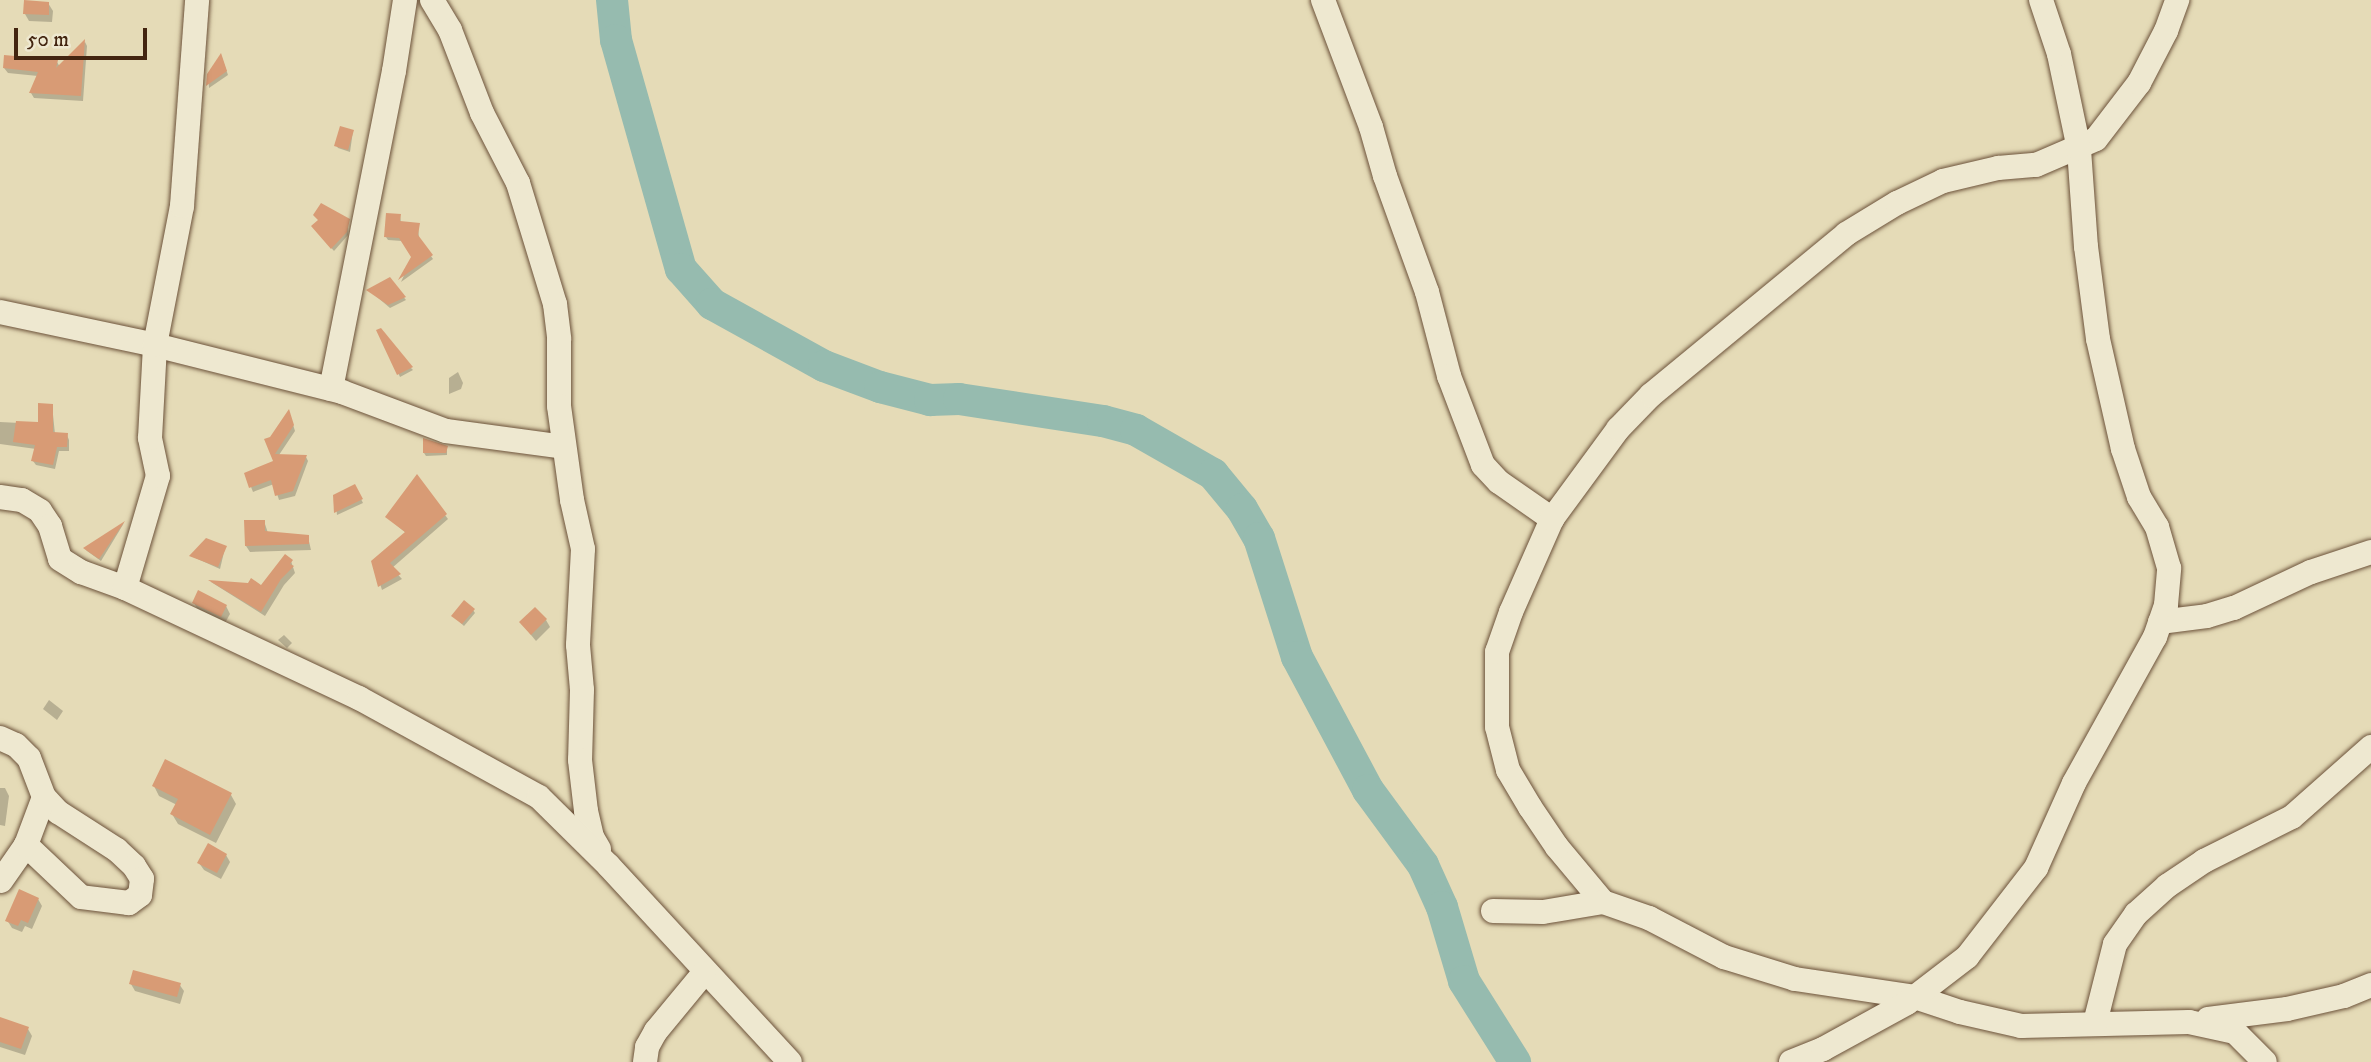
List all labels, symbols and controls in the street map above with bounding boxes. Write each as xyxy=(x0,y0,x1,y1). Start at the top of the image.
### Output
scale bar xyxy=(18,14,150,58)
text: 50 m xyxy=(27,27,69,53)

